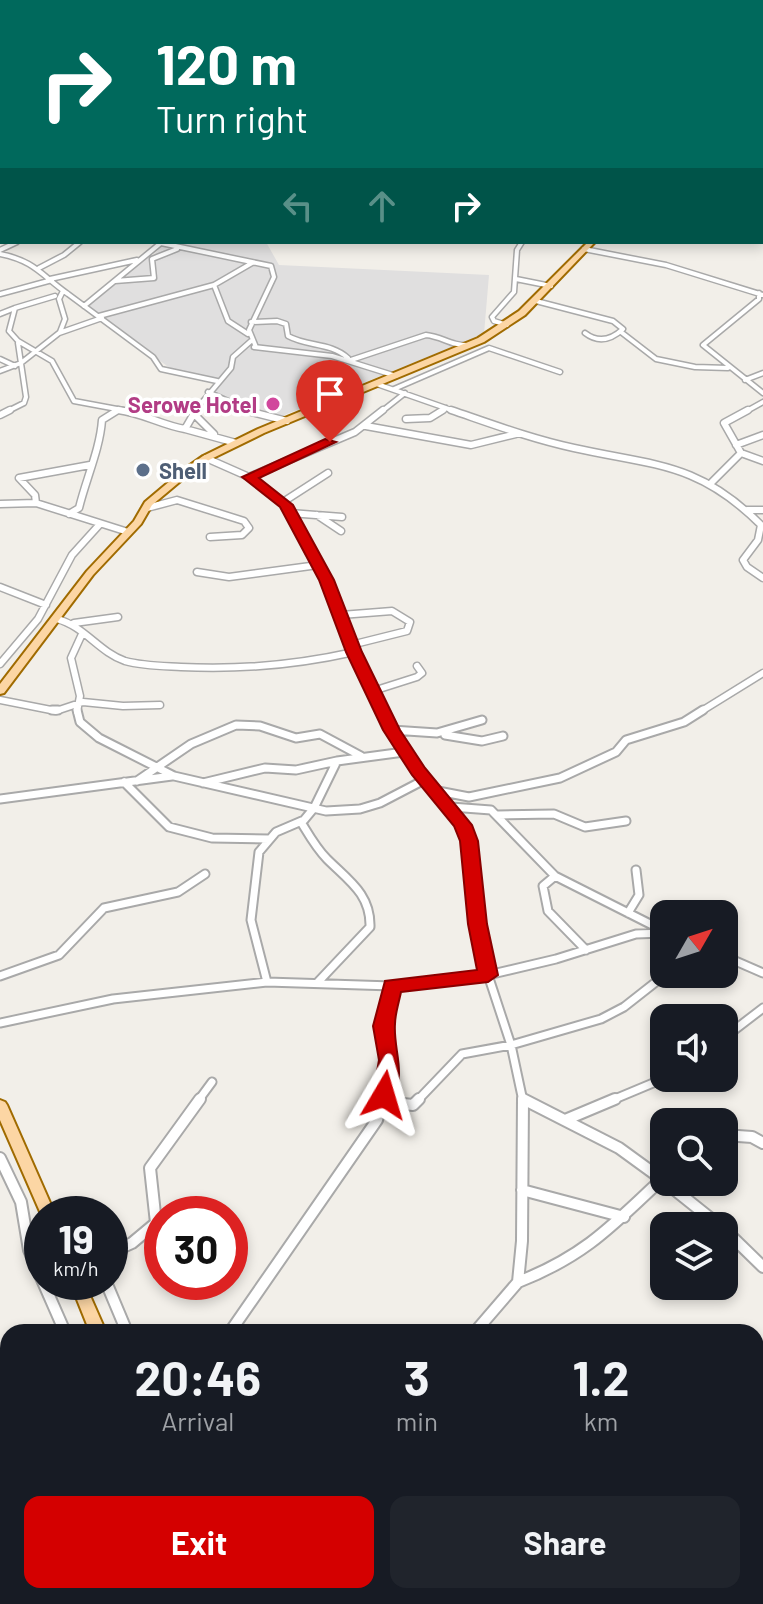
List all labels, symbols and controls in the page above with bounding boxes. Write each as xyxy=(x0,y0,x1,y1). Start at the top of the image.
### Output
text: 120 m xyxy=(156,29,297,96)
icon: right xyxy=(24,32,128,136)
text: Turn right xyxy=(156,97,308,140)
icon: left xyxy=(276,184,320,228)
icon: ahead xyxy=(360,184,404,228)
icon: right xyxy=(444,184,488,228)
pin xyxy=(296,360,364,442)
icon: arrive xyxy=(308,372,352,416)
place label: Serowe Hotel xyxy=(128,391,257,417)
marker: Serowe Hotel xyxy=(264,395,282,413)
place label: Shell xyxy=(159,457,207,483)
marker: Shell xyxy=(134,461,152,479)
north arrow xyxy=(650,900,738,988)
map controls xyxy=(650,900,738,1300)
button: sound xyxy=(650,1004,738,1092)
position arrow xyxy=(342,1053,426,1137)
button: search xyxy=(650,1108,738,1196)
speed limit sign: 30 xyxy=(144,1196,248,1300)
button: layers xyxy=(650,1212,738,1300)
text: 19 xyxy=(58,1214,94,1262)
text: km/h xyxy=(53,1256,99,1280)
text: 20:46 xyxy=(135,1348,261,1406)
text: 3 xyxy=(404,1348,430,1406)
text: 1.2 xyxy=(573,1348,629,1406)
text: Arrival xyxy=(162,1405,234,1436)
text: min xyxy=(396,1405,438,1436)
text: km xyxy=(584,1405,618,1436)
button: Exit xyxy=(24,1496,374,1588)
button: Share xyxy=(390,1496,740,1588)

